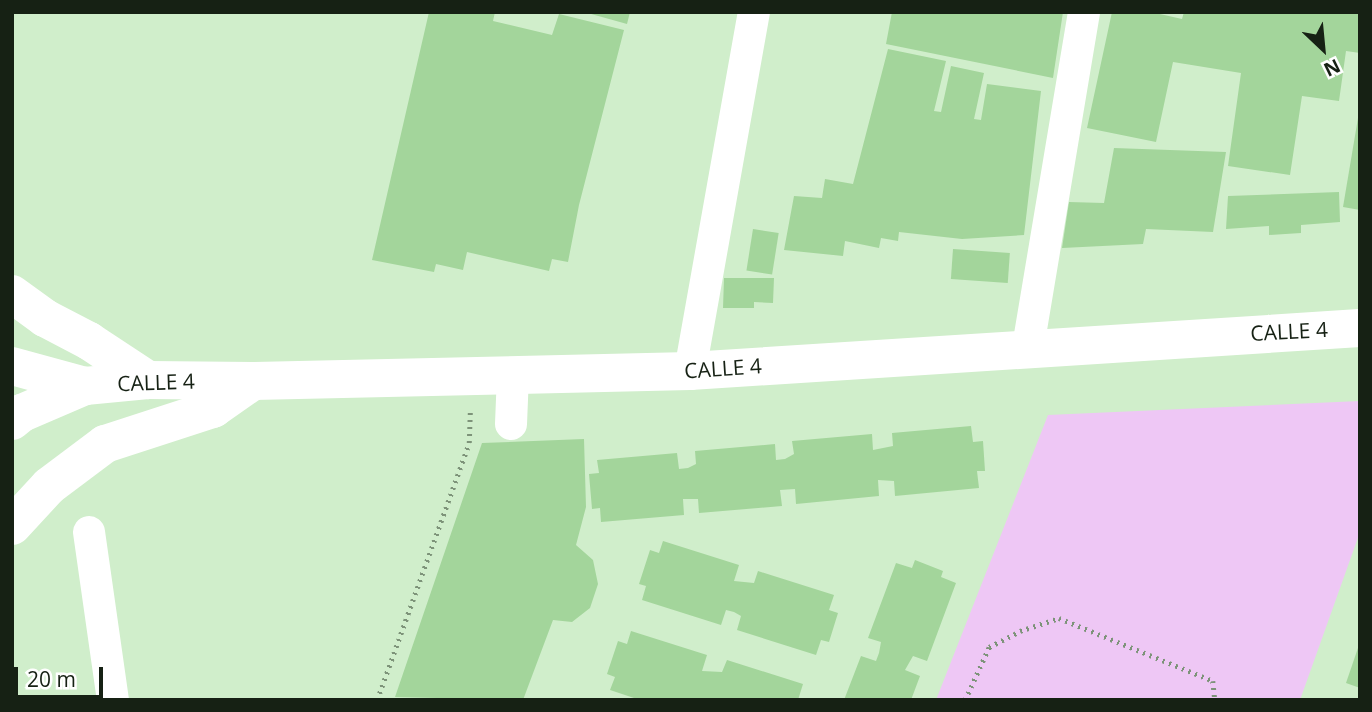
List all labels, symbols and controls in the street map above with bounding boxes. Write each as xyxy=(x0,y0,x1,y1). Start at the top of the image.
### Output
north arrow xyxy=(1288,14,1358,84)
text: N xyxy=(1320,53,1345,83)
street label: CALLE 4 xyxy=(1250,316,1328,346)
street label: CALLE 4 xyxy=(683,353,763,383)
street label: CALLE 4 xyxy=(117,368,195,396)
scale bar xyxy=(18,652,107,696)
text: 20 m xyxy=(27,665,76,693)

